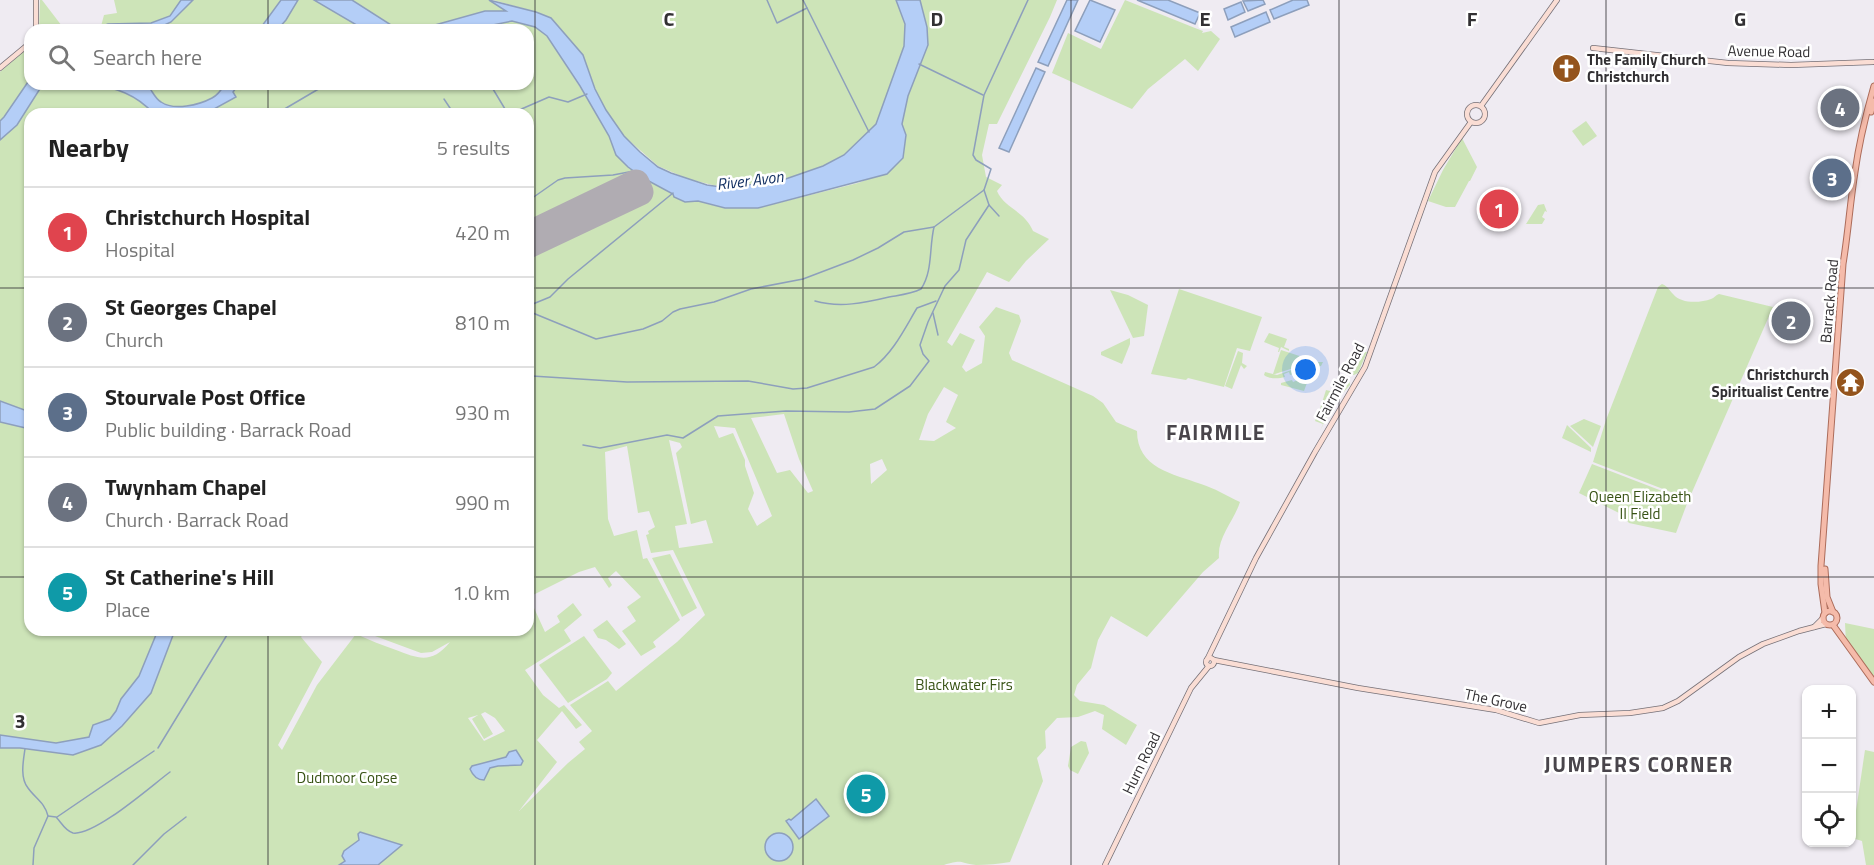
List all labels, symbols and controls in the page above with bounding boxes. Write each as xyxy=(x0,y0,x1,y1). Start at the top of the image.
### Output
text: C xyxy=(664,3,675,34)
text: D xyxy=(931,3,943,34)
text: E xyxy=(1199,3,1211,34)
text: F xyxy=(1467,3,1478,34)
text: G xyxy=(1734,3,1746,34)
search box xyxy=(24,24,534,90)
street label: Avenue Road xyxy=(1727,39,1811,63)
text: Search here xyxy=(93,40,202,74)
icon: search xyxy=(45,41,78,74)
place label: The Family Church Christchurch xyxy=(1587,48,1706,88)
church icon: The Family Church Christchurch xyxy=(1550,52,1582,84)
pin: 4 xyxy=(1820,86,1860,130)
text: Nearby xyxy=(48,128,129,167)
text: 5 results xyxy=(437,132,510,163)
pin: 3 xyxy=(1812,156,1852,201)
water label: River Avon xyxy=(715,164,786,196)
pin: 1 xyxy=(1480,186,1518,232)
text: Christchurch Hospital xyxy=(105,200,310,234)
text: 1 xyxy=(62,217,73,248)
text: 420 m xyxy=(455,217,510,248)
text: Hospital xyxy=(105,234,175,265)
street label: Barrack Road xyxy=(1814,258,1844,344)
text: St Georges Chapel xyxy=(105,290,277,324)
pin: 2 xyxy=(1772,298,1810,344)
text: 2 xyxy=(62,307,73,338)
text: 810 m xyxy=(455,307,510,338)
text: Church xyxy=(105,324,163,355)
street label: Fairmile Road xyxy=(1310,339,1370,425)
your location xyxy=(1291,355,1320,384)
place label: Christchurch Spiritualist Centre xyxy=(1712,363,1829,403)
temple icon: Christchurch Spiritualist Centre xyxy=(1834,367,1866,399)
text: Stourvale Post Office xyxy=(105,380,306,414)
text: 3 xyxy=(62,397,73,428)
text: 930 m xyxy=(455,397,510,428)
text: Public building · Barrack Road xyxy=(105,414,352,445)
district label: FAIRMILE xyxy=(1166,416,1266,448)
text: Twynham Chapel xyxy=(105,470,267,504)
park label: Queen Elizabeth II Field xyxy=(1589,485,1691,525)
text: 4 xyxy=(62,487,73,518)
text: 990 m xyxy=(455,487,510,518)
text: Church · Barrack Road xyxy=(105,504,289,535)
text: St Catherine's Hill xyxy=(105,560,274,594)
text: 5 xyxy=(62,577,73,608)
text: 1.0 km xyxy=(453,577,510,608)
text: Place xyxy=(105,594,150,625)
park label: Blackwater Firs xyxy=(915,673,1013,696)
street label: The Grove xyxy=(1463,682,1529,718)
map controls xyxy=(1802,685,1856,847)
button: + xyxy=(1802,685,1856,739)
text: 3 xyxy=(14,705,26,736)
street label: Hurn Road xyxy=(1116,728,1166,798)
button: − xyxy=(1802,739,1856,793)
district label: JUMPERS CORNER xyxy=(1544,748,1734,780)
park label: Dudmoor Copse xyxy=(297,766,397,789)
pin: 5 xyxy=(846,772,886,816)
button: locate xyxy=(1802,793,1856,847)

